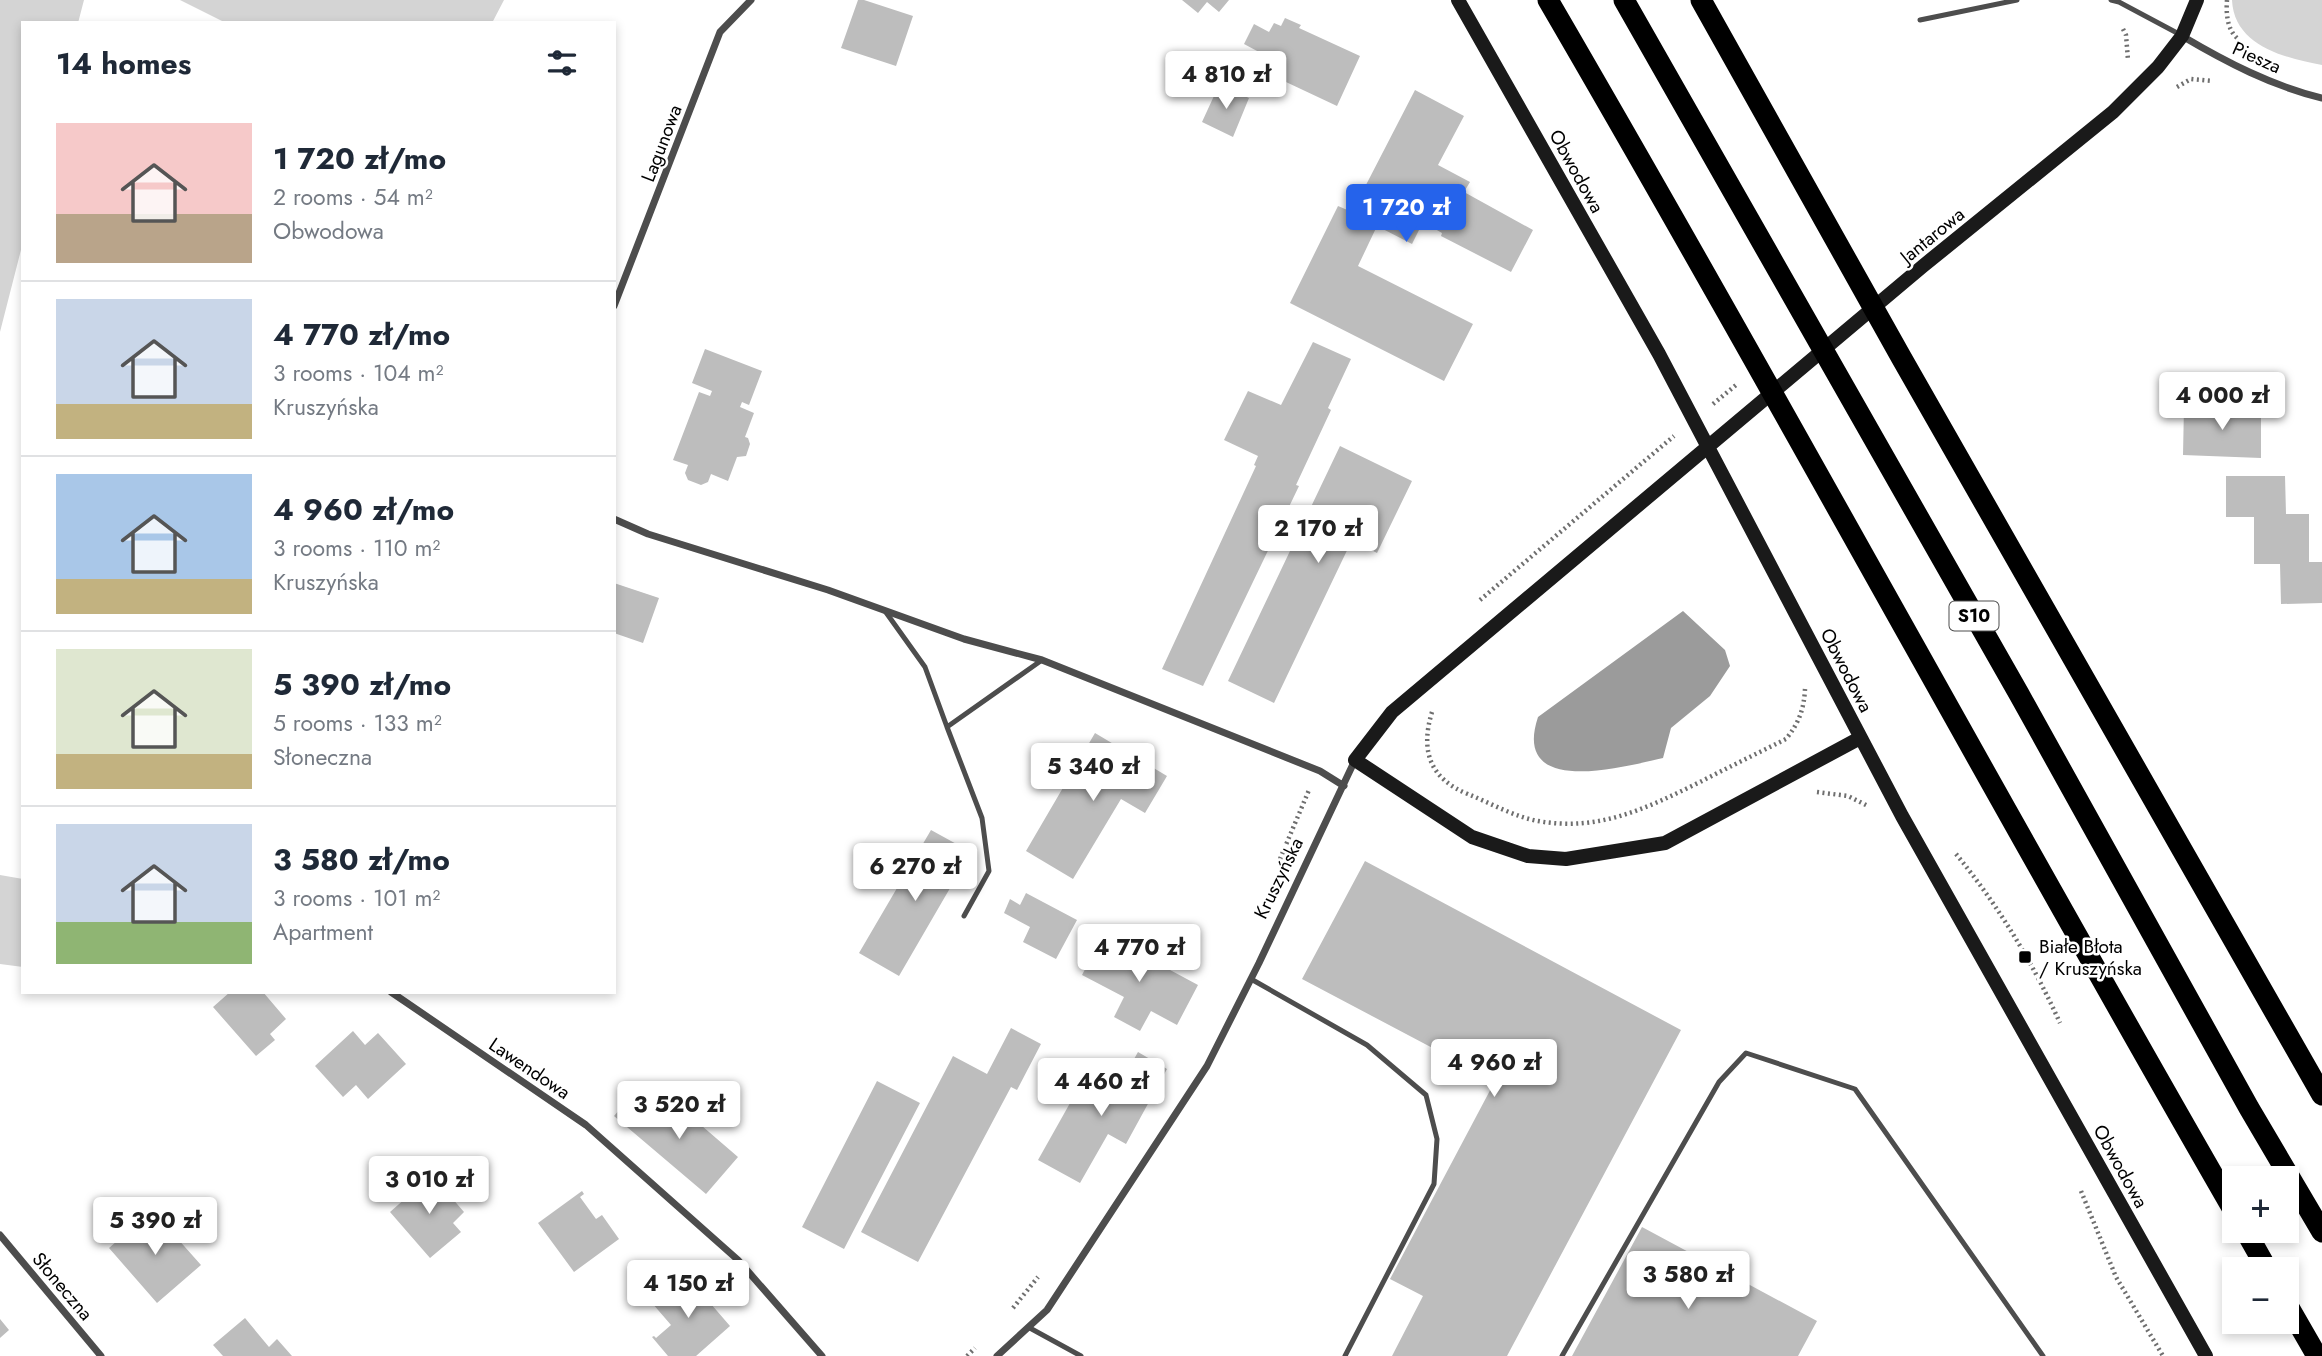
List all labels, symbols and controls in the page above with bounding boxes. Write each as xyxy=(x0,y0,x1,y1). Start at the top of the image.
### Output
street label: Piesza xyxy=(2228,35,2285,80)
text: 14 homes xyxy=(56,42,191,85)
icon: filters xyxy=(543,44,581,82)
pin: 4 810 zł xyxy=(1154,52,1298,111)
text: 4 810 zł xyxy=(1181,57,1271,91)
street label: Lagunowa xyxy=(634,101,689,186)
street label: Obwodowa xyxy=(1543,125,1611,218)
text: 1 720 zł/mo xyxy=(273,137,446,180)
icon: home xyxy=(112,151,196,235)
text: 2 rooms · 54 m² xyxy=(273,180,433,214)
pin: 1 720 zł xyxy=(1334,184,1478,244)
text: 1 720 zł xyxy=(1362,190,1450,224)
street label: Jantarowa xyxy=(1892,201,1970,272)
text: Obwodowa xyxy=(273,214,384,248)
text: 4 770 zł/mo xyxy=(273,313,450,356)
icon: home xyxy=(112,327,196,411)
text: 3 rooms · 104 m² xyxy=(273,356,443,390)
pin: 4 000 zł xyxy=(2150,372,2294,432)
text: 4 000 zł xyxy=(2175,378,2269,412)
text: Kruszyńska xyxy=(273,390,379,424)
text: 4 960 zł/mo xyxy=(273,488,454,531)
icon: home xyxy=(112,502,196,586)
pin: 2 170 zł xyxy=(1246,505,1390,565)
text: 2 170 zł xyxy=(1274,511,1362,545)
text: 3 rooms · 110 m² xyxy=(273,531,440,565)
text: Kruszyńska xyxy=(273,565,379,599)
road number: S10 xyxy=(1950,602,1998,630)
street label: Obwodowa xyxy=(1814,623,1879,717)
text: 5 390 zł/mo xyxy=(273,663,451,706)
icon: home xyxy=(112,677,196,761)
text: 5 rooms · 133 m² xyxy=(273,706,442,740)
text: Słoneczna xyxy=(273,740,372,774)
pin: 5 340 zł xyxy=(1021,744,1165,803)
text: 5 340 zł xyxy=(1047,749,1139,783)
street label: Kruszyńska xyxy=(1247,833,1310,923)
text: 3 580 zł/mo xyxy=(273,838,450,881)
pin: 6 270 zł xyxy=(843,844,987,903)
text: 6 270 zł xyxy=(869,849,961,883)
icon: home xyxy=(112,852,196,936)
text: 3 rooms · 101 m² xyxy=(273,881,440,915)
text: Apartment xyxy=(273,915,373,949)
pin: 4 770 zł xyxy=(1067,925,1211,984)
text: 4 770 zł xyxy=(1093,930,1185,964)
place label: Białe Błota / Kruszyńska xyxy=(2039,933,2142,982)
marker: Białe Błota / Kruszyńska xyxy=(2017,949,2033,965)
street label: Lawendowa xyxy=(484,1031,576,1106)
pin: 4 960 zł xyxy=(1422,1040,1566,1099)
text: 4 960 zł xyxy=(1447,1045,1541,1079)
pin: 4 460 zł xyxy=(1029,1058,1173,1118)
text: 4 460 zł xyxy=(1054,1064,1148,1098)
pin: 3 520 zł xyxy=(607,1082,751,1141)
text: 3 520 zł xyxy=(633,1087,725,1121)
street label: Obwodowa xyxy=(2087,1120,2155,1213)
pin: 3 010 zł xyxy=(357,1156,501,1216)
text: 3 010 zł xyxy=(385,1162,473,1196)
map controls xyxy=(2222,1166,2299,1334)
button: + xyxy=(2222,1166,2299,1243)
pin: 5 390 zł xyxy=(83,1198,227,1257)
text: 5 390 zł xyxy=(109,1203,201,1237)
street label: Słoneczna xyxy=(26,1246,99,1326)
pin: 3 580 zł xyxy=(1616,1252,1760,1311)
text: 3 580 zł xyxy=(1643,1257,1733,1291)
button: − xyxy=(2222,1257,2299,1334)
pin: 4 150 zł xyxy=(616,1260,760,1320)
text: 4 150 zł xyxy=(643,1266,733,1300)

